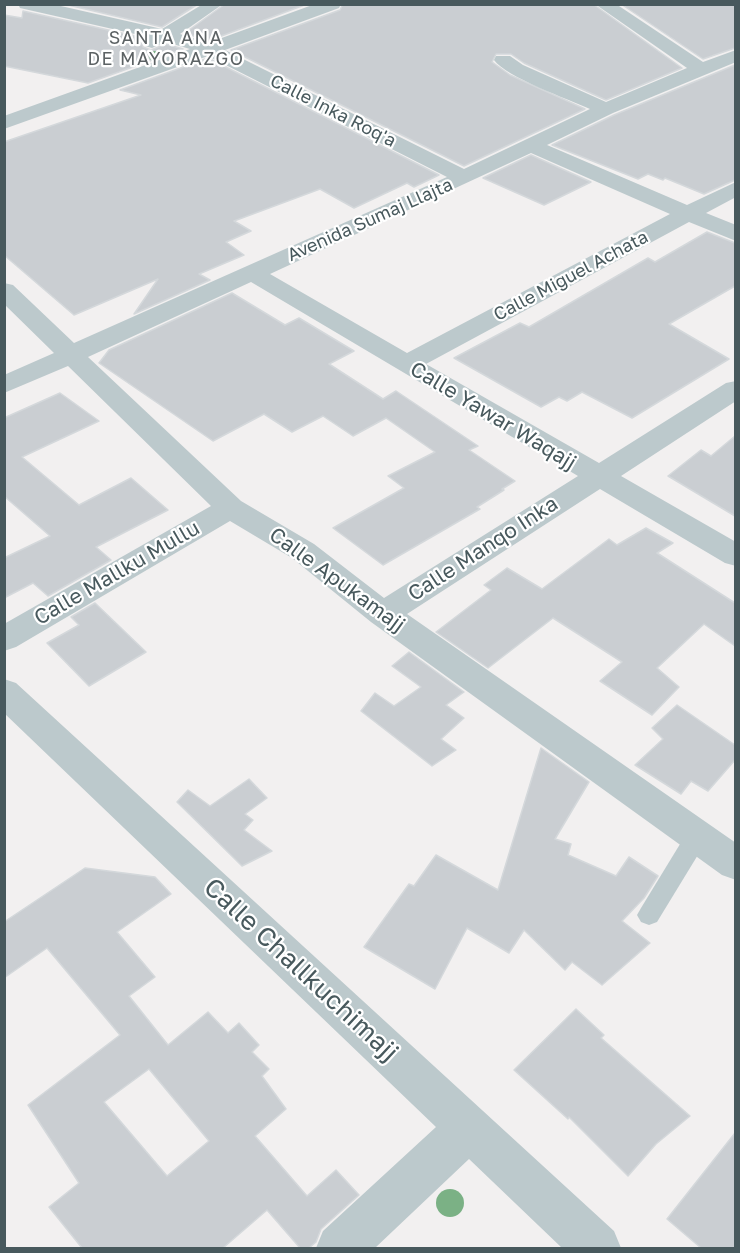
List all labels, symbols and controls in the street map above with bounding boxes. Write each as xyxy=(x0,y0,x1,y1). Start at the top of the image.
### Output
district label: SANTA ANA DE MAYORAZGO xyxy=(87,27,245,70)
street label: Calle Inka Roq'a xyxy=(267,70,399,152)
street label: Avenida Sumaj Llajta xyxy=(284,174,456,266)
street label: Calle Miguel Achata xyxy=(490,226,652,326)
street label: Calle Yawar Waqajj xyxy=(405,356,581,476)
street label: Calle Manqo Inka xyxy=(403,491,563,607)
street label: Calle Mallku Mullu xyxy=(30,515,204,631)
street label: Calle Apukamajj xyxy=(264,522,410,638)
street label: Calle Challkuchimajj xyxy=(197,872,405,1068)

